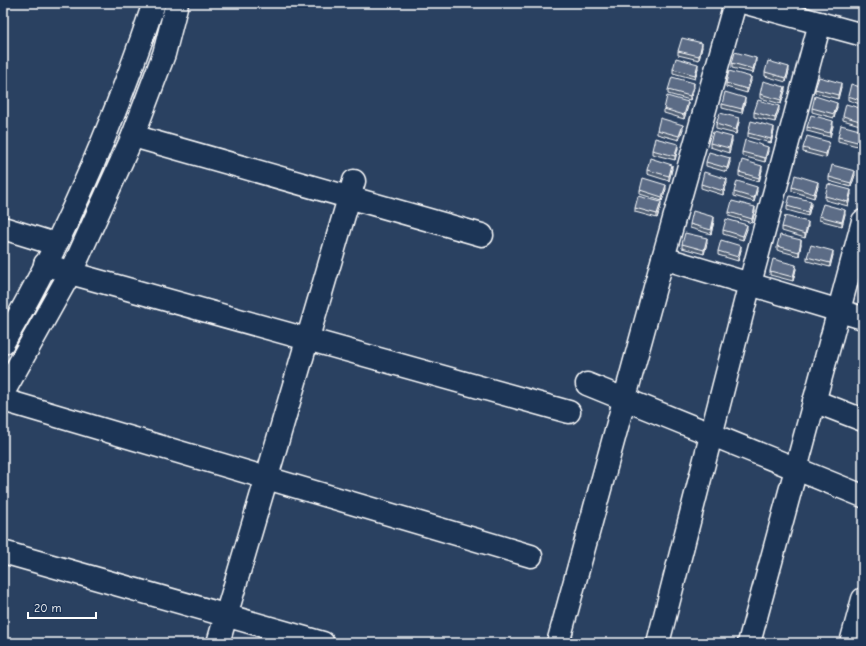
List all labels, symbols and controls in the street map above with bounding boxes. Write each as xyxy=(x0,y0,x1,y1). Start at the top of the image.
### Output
scale bar xyxy=(28,594,96,620)
text: 20 m xyxy=(34,601,62,615)

